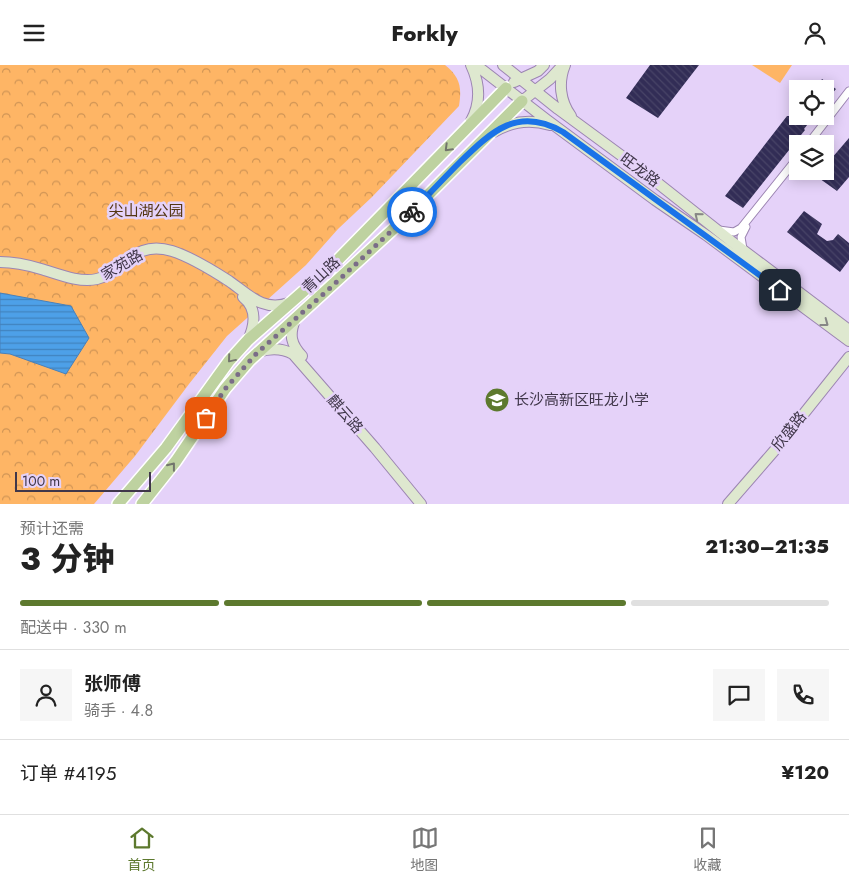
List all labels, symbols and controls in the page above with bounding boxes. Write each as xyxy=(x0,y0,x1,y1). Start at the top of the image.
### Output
text: Forkly xyxy=(391,17,458,49)
icon: menu xyxy=(20,19,48,47)
icon: person xyxy=(801,19,829,47)
map controls xyxy=(789,80,834,180)
button: locate xyxy=(789,80,834,125)
button: layers xyxy=(789,135,834,180)
one-way arrow xyxy=(444,142,453,151)
street label: 旺龙路 xyxy=(615,148,665,192)
courier xyxy=(387,187,437,237)
icon: bike xyxy=(398,198,426,226)
park label: 尖山湖公园 xyxy=(108,200,184,222)
one-way arrow xyxy=(695,212,704,221)
street label: 家苑路 xyxy=(97,244,147,286)
street label: 青山路 xyxy=(297,252,345,298)
pin xyxy=(759,269,801,311)
icon: home xyxy=(766,276,794,304)
one-way arrow xyxy=(819,317,829,326)
one-way arrow xyxy=(228,353,237,362)
school or university icon: 长沙高新区旺龙小学 xyxy=(484,387,510,413)
place label: 长沙高新区旺龙小学 xyxy=(514,389,649,411)
street label: 麒云路 xyxy=(322,390,368,438)
pin xyxy=(185,397,227,439)
icon: bag xyxy=(192,404,220,432)
street label: 欣盛路 xyxy=(766,407,812,455)
one-way arrow xyxy=(167,463,175,472)
scale bar xyxy=(15,469,151,492)
text: 100 m xyxy=(22,471,60,491)
text: 预计还需 xyxy=(20,517,84,540)
text: 21:30–21:35 xyxy=(705,533,829,560)
text: 3 分钟 xyxy=(20,536,114,582)
text: 配送中 · 330 m xyxy=(20,616,127,639)
button: person xyxy=(20,669,72,721)
button: chat xyxy=(713,669,765,721)
button: phone xyxy=(777,669,829,721)
text: 张师傅 xyxy=(84,670,141,697)
text: 骑手 · 4.8 xyxy=(84,699,153,722)
text: ¥120 xyxy=(782,759,829,786)
text: 订单 #4195 xyxy=(20,760,116,787)
tab: 首页 xyxy=(128,824,156,875)
tab: 地图 xyxy=(411,824,439,875)
tab: 收藏 xyxy=(694,824,722,875)

